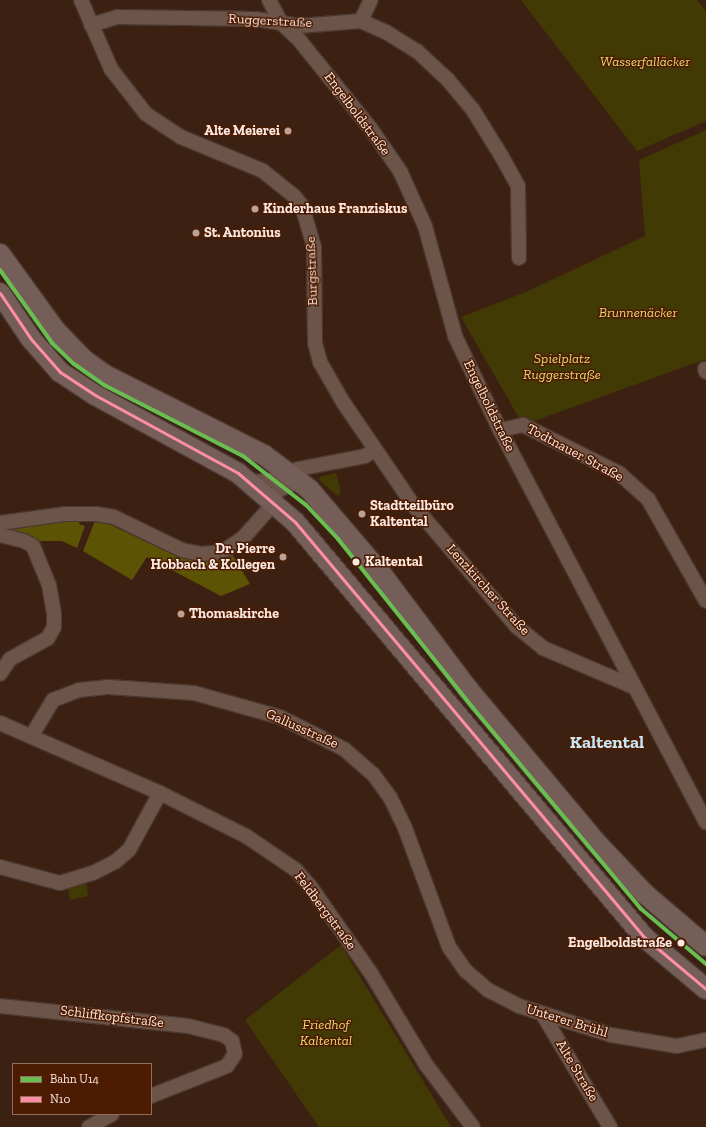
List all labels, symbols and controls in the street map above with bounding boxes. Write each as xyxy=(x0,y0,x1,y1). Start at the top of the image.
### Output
street label: Ruggerstraße xyxy=(228,10,312,32)
park label: Wasserfalläcker xyxy=(600,54,690,70)
street label: Engelboldstraße xyxy=(320,69,394,159)
place label: Alte Meierei xyxy=(204,123,280,139)
marker: Alte Meierei xyxy=(283,126,293,136)
place label: Kinderhaus Franziskus xyxy=(263,201,407,217)
marker: Kinderhaus Franziskus xyxy=(250,204,260,214)
place label: St. Antonius xyxy=(204,225,281,241)
marker: St. Antonius xyxy=(191,228,201,238)
street label: Burgstraße xyxy=(302,236,322,306)
park label: Brunnenäcker xyxy=(599,305,677,321)
park label: Spielplatz Ruggerstraße xyxy=(523,351,601,384)
street label: Engelboldstraße xyxy=(460,357,518,455)
street label: Todtnauer Straße xyxy=(524,420,626,486)
place label: Stadtteilbüro Kaltental xyxy=(370,498,454,530)
marker: Stadtteilbüro Kaltental xyxy=(357,509,367,519)
place label: Dr. Pierre Hobbach & Kollegen xyxy=(151,541,275,574)
street label: Lenzkircher Straße xyxy=(443,541,533,639)
marker: Dr. Pierre Hobbach & Kollegen xyxy=(278,552,288,562)
place label: Kaltental xyxy=(365,554,423,570)
marker: Kaltental xyxy=(350,556,362,568)
place label: Thomaskirche xyxy=(189,606,279,622)
marker: Thomaskirche xyxy=(176,609,186,619)
street label: Gallusstraße xyxy=(263,706,341,752)
district label: Kaltental xyxy=(570,731,644,753)
street label: Feldbergstraße xyxy=(290,869,360,953)
place label: Engelboldstraße xyxy=(568,935,672,951)
marker: Engelboldstraße xyxy=(675,937,687,949)
street label: Unterer Brühl xyxy=(524,1001,610,1041)
street label: Schliffkopfstraße xyxy=(59,1002,165,1032)
park label: Friedhof Kaltental xyxy=(300,1017,352,1050)
street label: Alte Straße xyxy=(552,1037,602,1105)
legend xyxy=(12,1063,152,1115)
text: Bahn U14 xyxy=(50,1072,99,1086)
text: N10 xyxy=(50,1092,70,1106)

